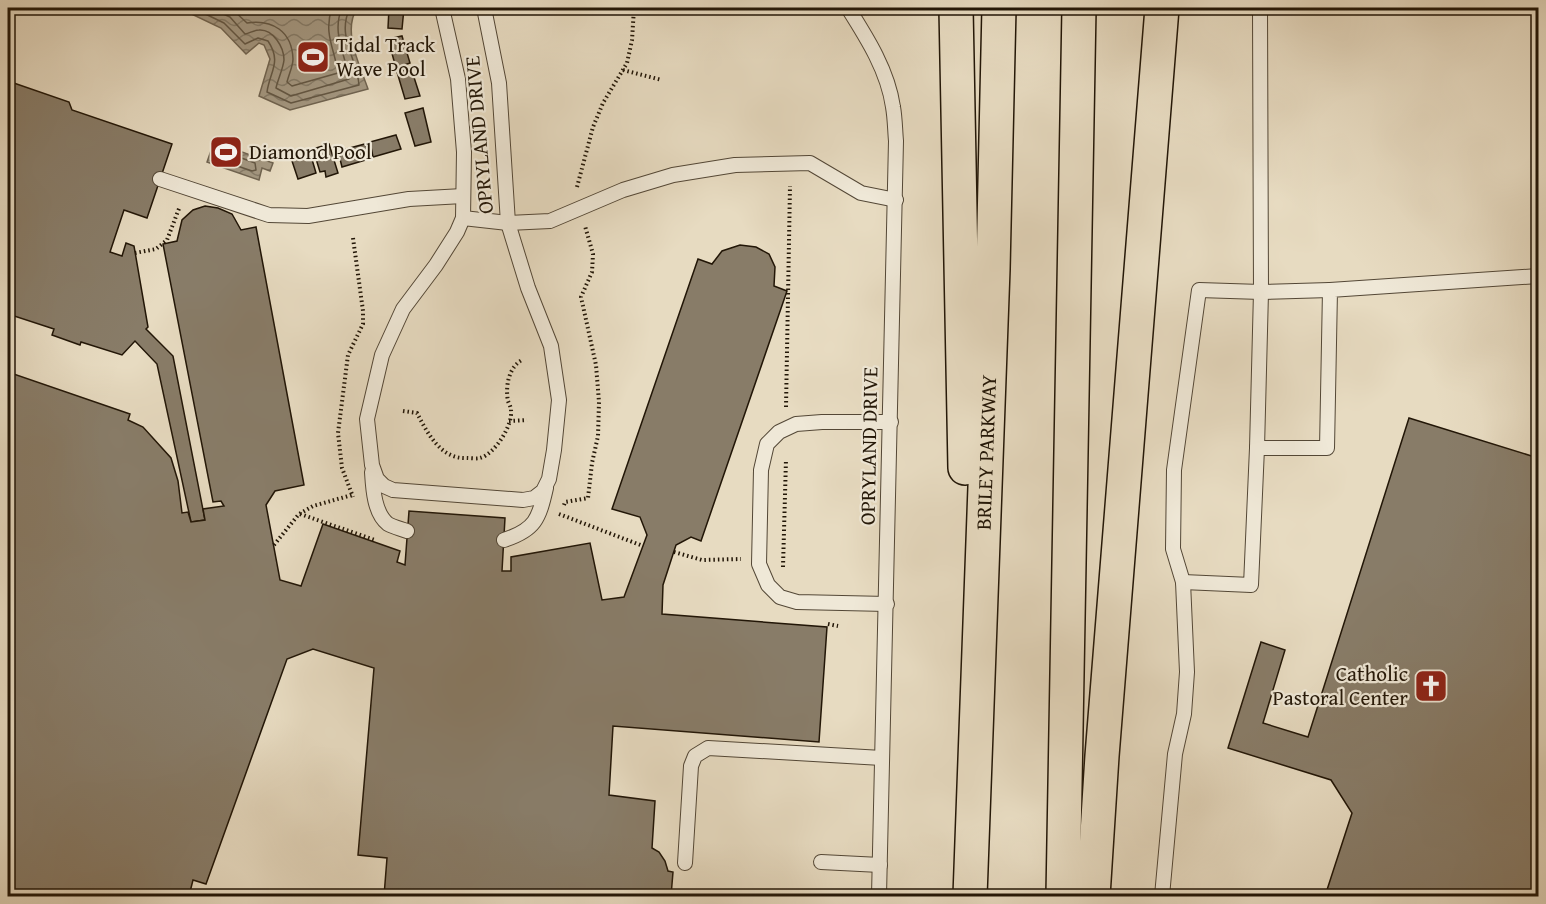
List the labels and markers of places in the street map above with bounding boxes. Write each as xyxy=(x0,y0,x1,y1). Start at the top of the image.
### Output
place label: Tidal Track Wave Pool xyxy=(336,29,435,84)
sports icon: Tidal Track Wave Pool xyxy=(295,39,331,75)
sports icon: Diamond Pool xyxy=(208,134,244,170)
place label: Diamond Pool xyxy=(249,136,372,167)
place label: Catholic Pastoral Center xyxy=(1272,658,1408,713)
church icon: Catholic Pastoral Center xyxy=(1413,668,1449,704)

